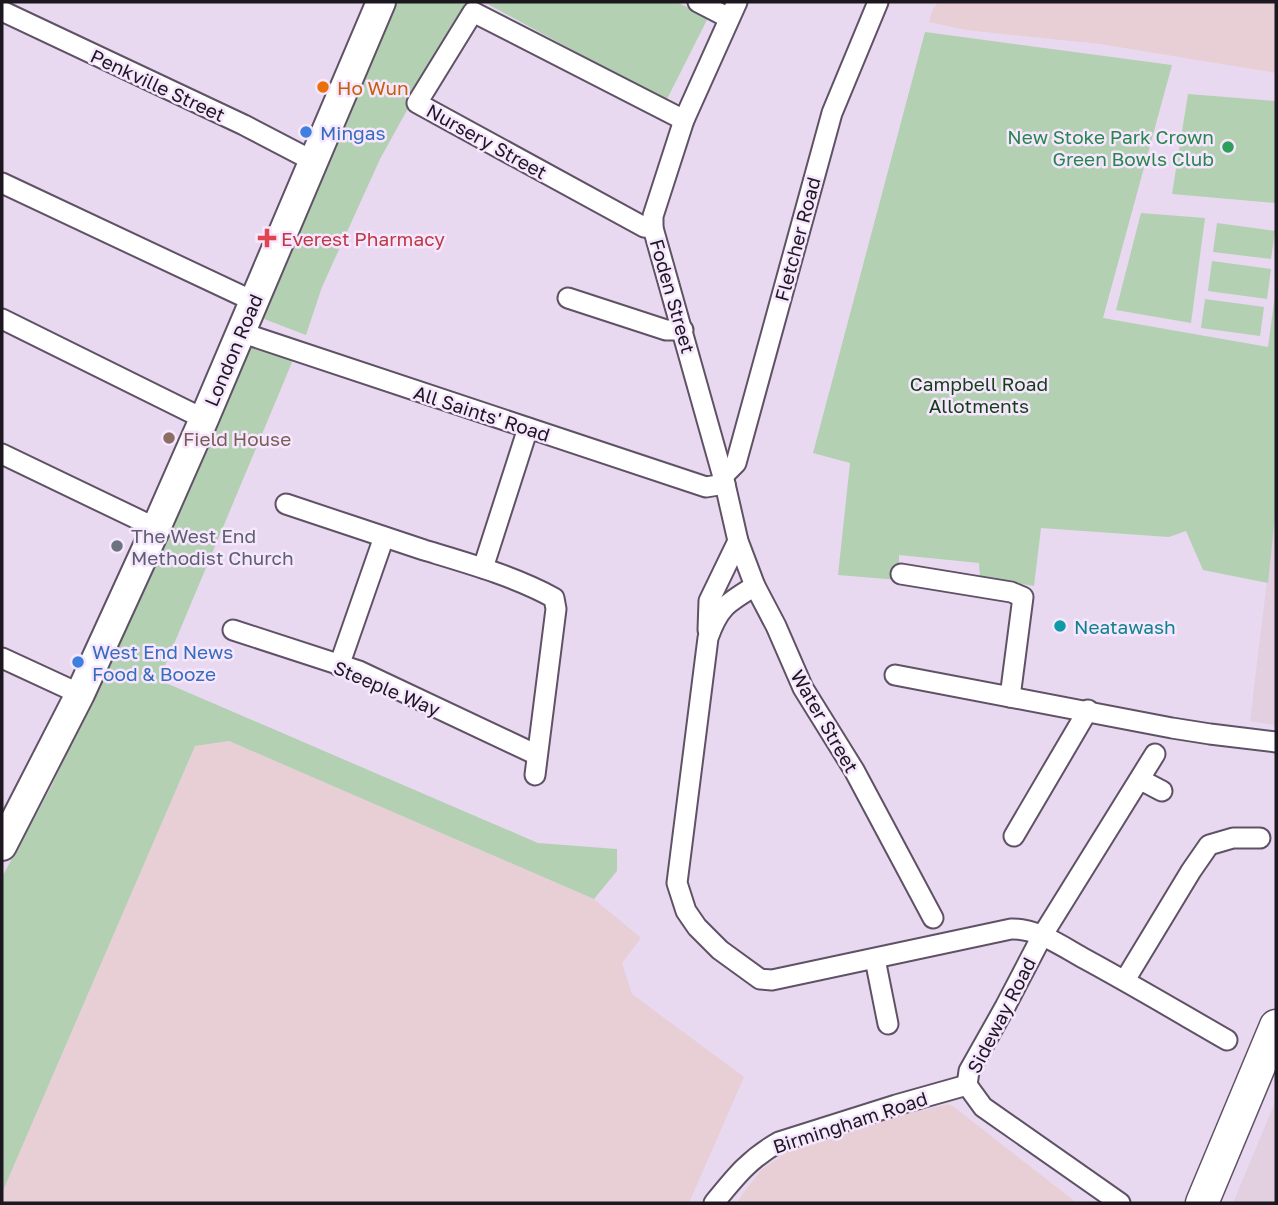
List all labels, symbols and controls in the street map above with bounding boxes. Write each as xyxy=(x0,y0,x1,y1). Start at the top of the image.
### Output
street label: Penkville Street xyxy=(87,44,229,126)
place label: Ho Wun xyxy=(337,76,409,99)
marker: Ho Wun xyxy=(315,79,331,95)
street label: Nursery Street xyxy=(423,98,551,184)
place label: Mingas xyxy=(320,121,386,144)
marker: Mingas xyxy=(298,124,314,140)
place label: New Stoke Park Crown Green Bowls Club xyxy=(1007,125,1214,170)
marker: New Stoke Park Crown Green Bowls Club xyxy=(1220,139,1236,155)
street label: Fletcher Road xyxy=(769,174,825,304)
place label: Everest Pharmacy xyxy=(281,227,445,250)
marker: Everest Pharmacy xyxy=(259,230,275,246)
street label: Foden Street xyxy=(646,236,700,356)
street label: London Road xyxy=(199,290,267,410)
park label: Campbell Road Allotments xyxy=(910,372,1048,417)
street label: All Saints' Road xyxy=(411,380,553,446)
place label: Field House xyxy=(183,427,291,450)
marker: Field House xyxy=(161,430,177,446)
place label: The West End Methodist Church xyxy=(131,524,294,569)
marker: The West End Methodist Church xyxy=(109,538,125,554)
place label: Neatawash xyxy=(1074,615,1176,638)
marker: Neatawash xyxy=(1052,618,1068,634)
place label: West End News Food & Booze xyxy=(92,640,233,685)
marker: West End News Food & Booze xyxy=(70,654,86,670)
street label: Steeple Way xyxy=(330,655,444,721)
street label: Water Street xyxy=(786,665,864,777)
street label: Sideway Road xyxy=(962,953,1040,1077)
street label: Birmingham Road xyxy=(770,1086,930,1158)

